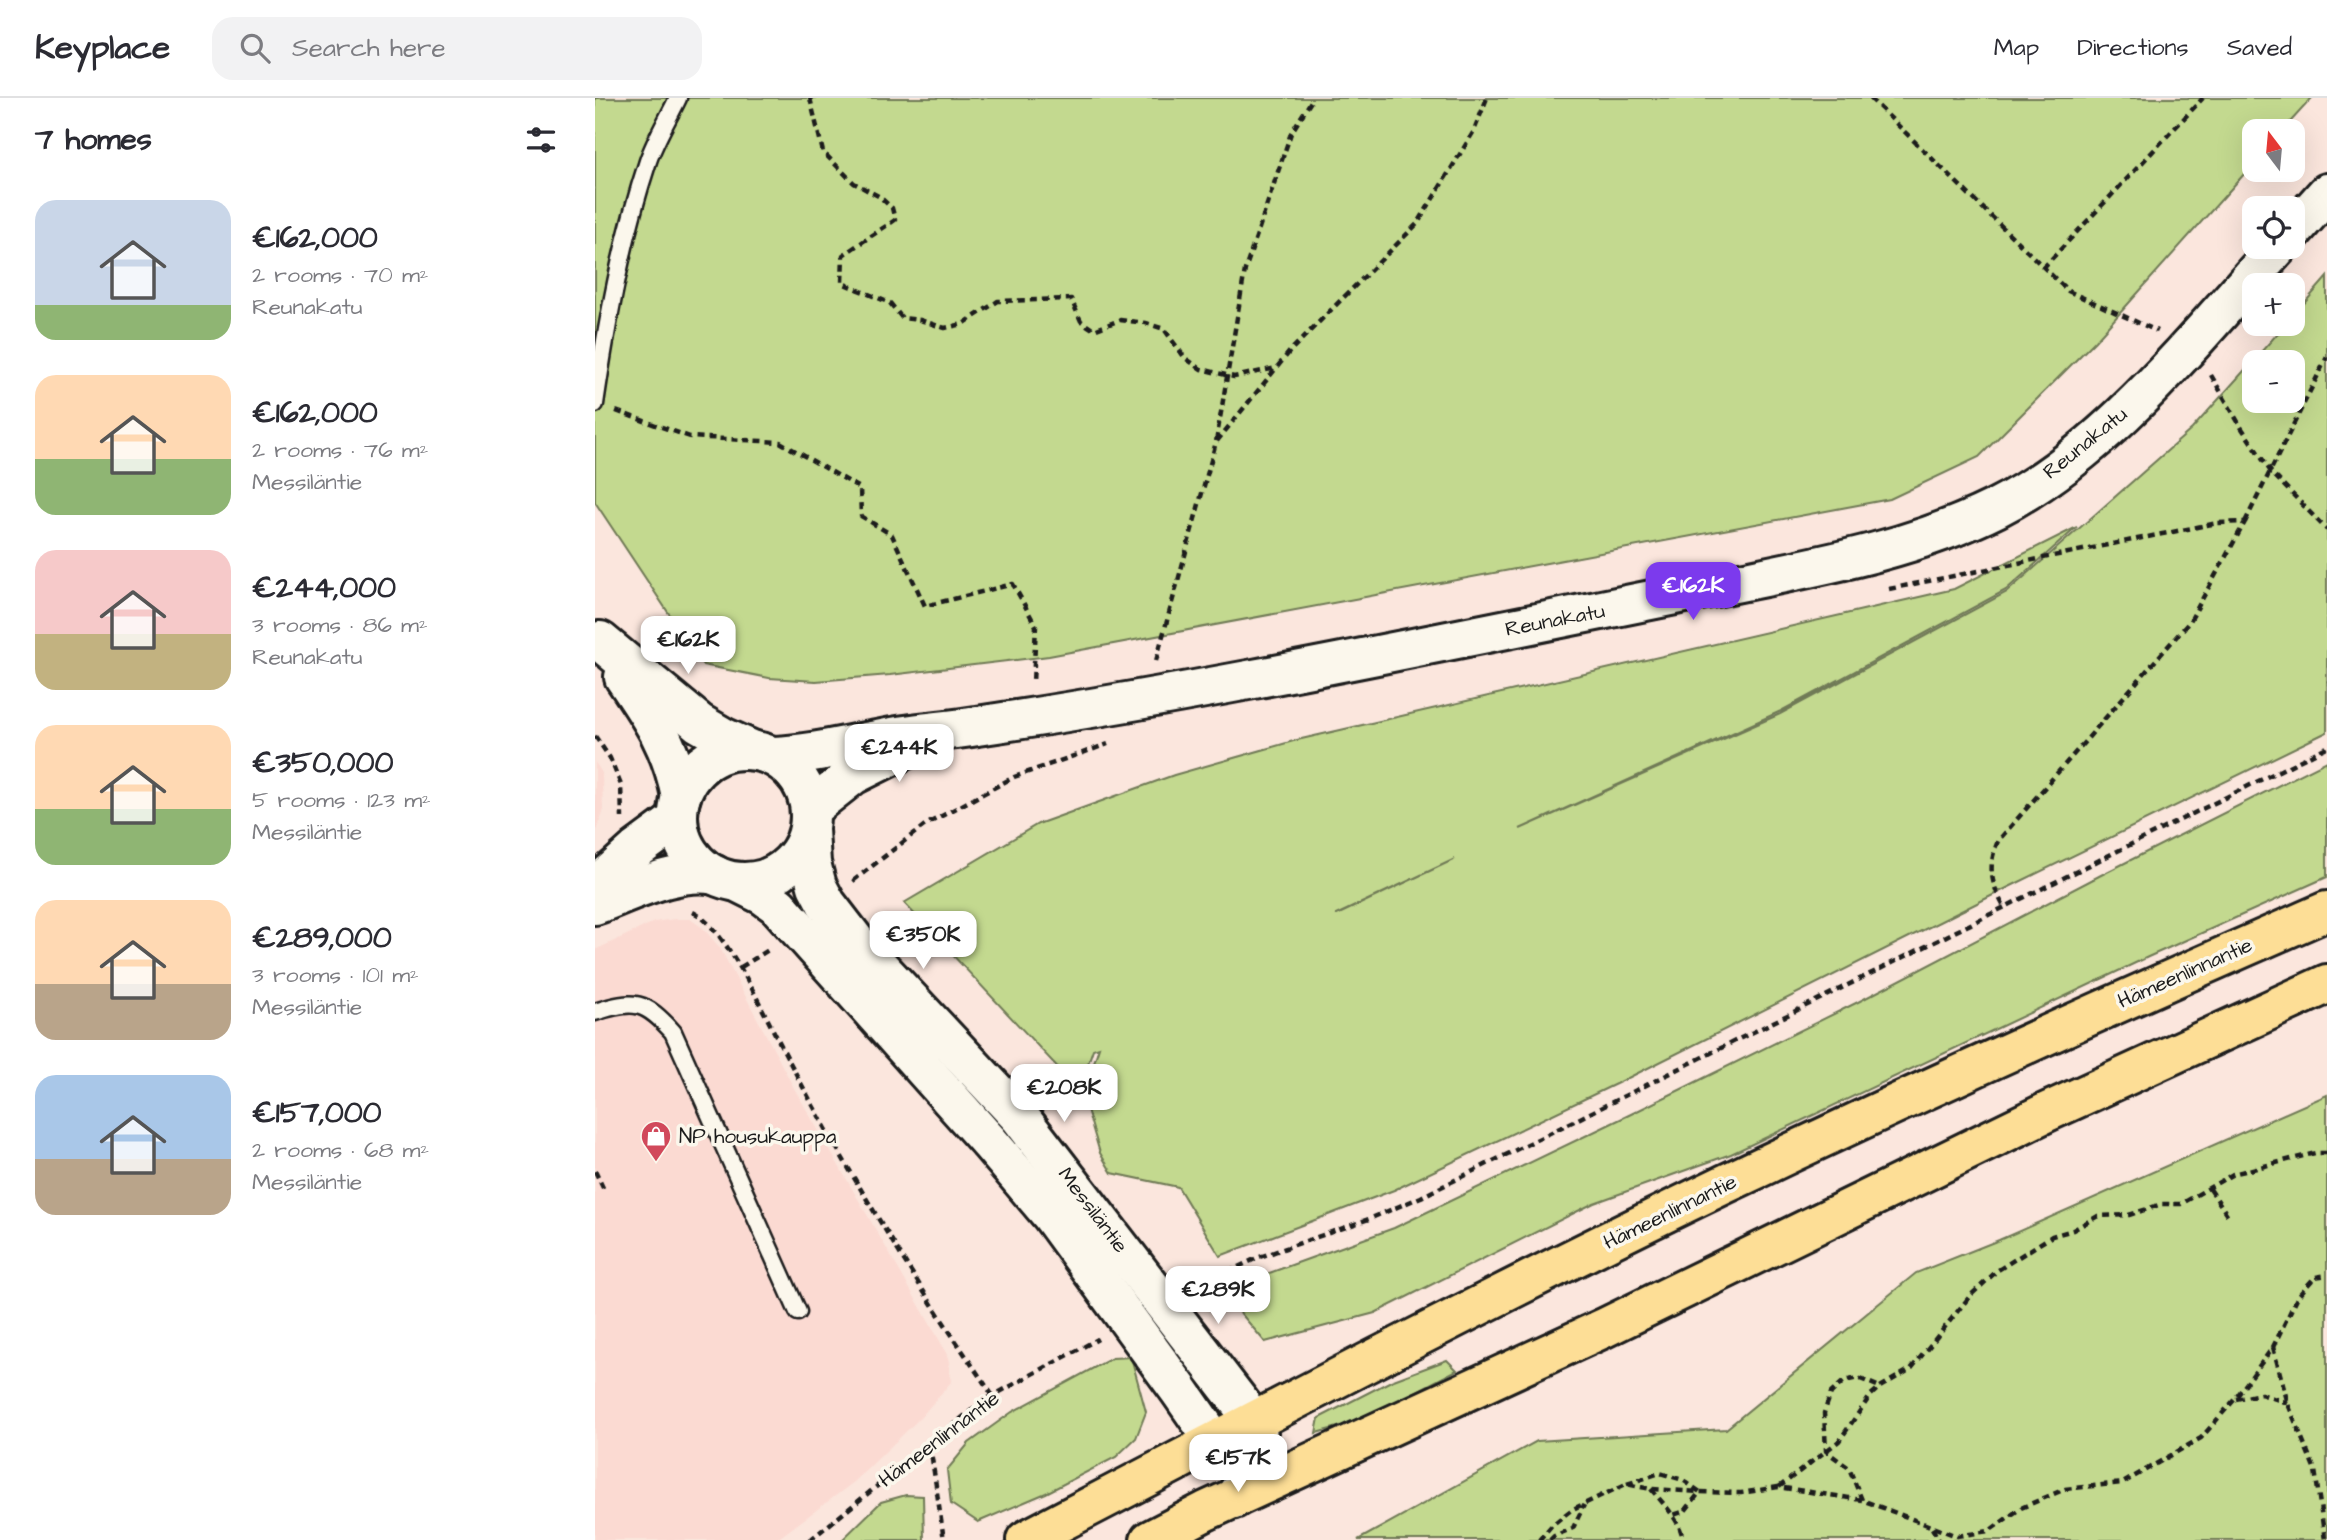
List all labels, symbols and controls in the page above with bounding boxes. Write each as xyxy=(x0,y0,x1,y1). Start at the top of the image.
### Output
search box xyxy=(212,17,702,80)
text: Keyplace xyxy=(35,25,170,71)
icon: search xyxy=(236,29,274,67)
text: Search here xyxy=(292,30,445,66)
text: Map xyxy=(1994,31,2039,65)
text: Directions xyxy=(2077,31,2189,65)
text: Saved xyxy=(2227,31,2292,65)
text: 7 homes xyxy=(35,119,152,161)
north arrow xyxy=(2242,119,2305,182)
map controls xyxy=(2242,119,2305,413)
icon: filters xyxy=(522,121,560,159)
button: locate xyxy=(2242,196,2305,259)
text: €162,000 xyxy=(252,217,378,259)
icon: home xyxy=(91,228,175,312)
text: 2 rooms · 70 m² xyxy=(252,259,428,291)
button: + xyxy=(2242,273,2305,336)
text: Reunakatu xyxy=(252,291,363,323)
button: − xyxy=(2242,350,2305,413)
text: €162,000 xyxy=(252,392,378,434)
street label: Reunakatu xyxy=(2037,400,2134,486)
icon: home xyxy=(91,403,175,487)
text: 2 rooms · 76 m² xyxy=(252,434,428,466)
text: Messiläntie xyxy=(252,466,362,498)
pin: €162K xyxy=(1644,562,1742,622)
text: €244,000 xyxy=(252,567,396,609)
text: €162K xyxy=(1662,569,1724,601)
icon: home xyxy=(91,578,175,662)
street label: Reunakatu xyxy=(1503,596,1608,644)
text: 3 rooms · 86 m² xyxy=(252,609,428,641)
pin: €162K xyxy=(639,616,737,676)
text: €162K xyxy=(657,623,719,655)
text: Reunakatu xyxy=(252,641,363,673)
pin: €244K xyxy=(850,724,948,784)
text: €244K xyxy=(861,731,937,763)
text: €350,000 xyxy=(252,742,393,784)
icon: home xyxy=(91,753,175,837)
text: 5 rooms · 123 m² xyxy=(252,784,431,816)
text: Messiläntie xyxy=(252,816,362,848)
pin: €350K xyxy=(874,912,972,971)
text: €289,000 xyxy=(252,917,392,959)
text: €350K xyxy=(886,918,960,950)
icon: home xyxy=(91,928,175,1012)
street label: Hämeenlinnantie xyxy=(2113,930,2257,1016)
text: 3 rooms · 101 m² xyxy=(252,959,419,991)
text: Messiläntie xyxy=(252,991,362,1023)
pin: €208K xyxy=(1015,1065,1113,1124)
text: €208K xyxy=(1027,1071,1101,1103)
text: €157,000 xyxy=(252,1092,382,1134)
icon: home xyxy=(91,1103,175,1187)
shop icon: NP housukauppa xyxy=(639,1119,673,1163)
place label: NP housukauppa xyxy=(679,1122,837,1152)
text: 2 rooms · 68 m² xyxy=(252,1134,429,1166)
street label: Messiläntie xyxy=(1051,1161,1135,1259)
text: Messiläntie xyxy=(252,1166,362,1198)
street label: Hämeenlinnantie xyxy=(1599,1167,1741,1257)
pin: €289K xyxy=(1169,1266,1267,1326)
text: €289K xyxy=(1181,1273,1255,1305)
street label: Hämeenlinnantie xyxy=(873,1384,1005,1494)
pin: €157K xyxy=(1189,1434,1287,1494)
text: €157K xyxy=(1205,1441,1271,1473)

